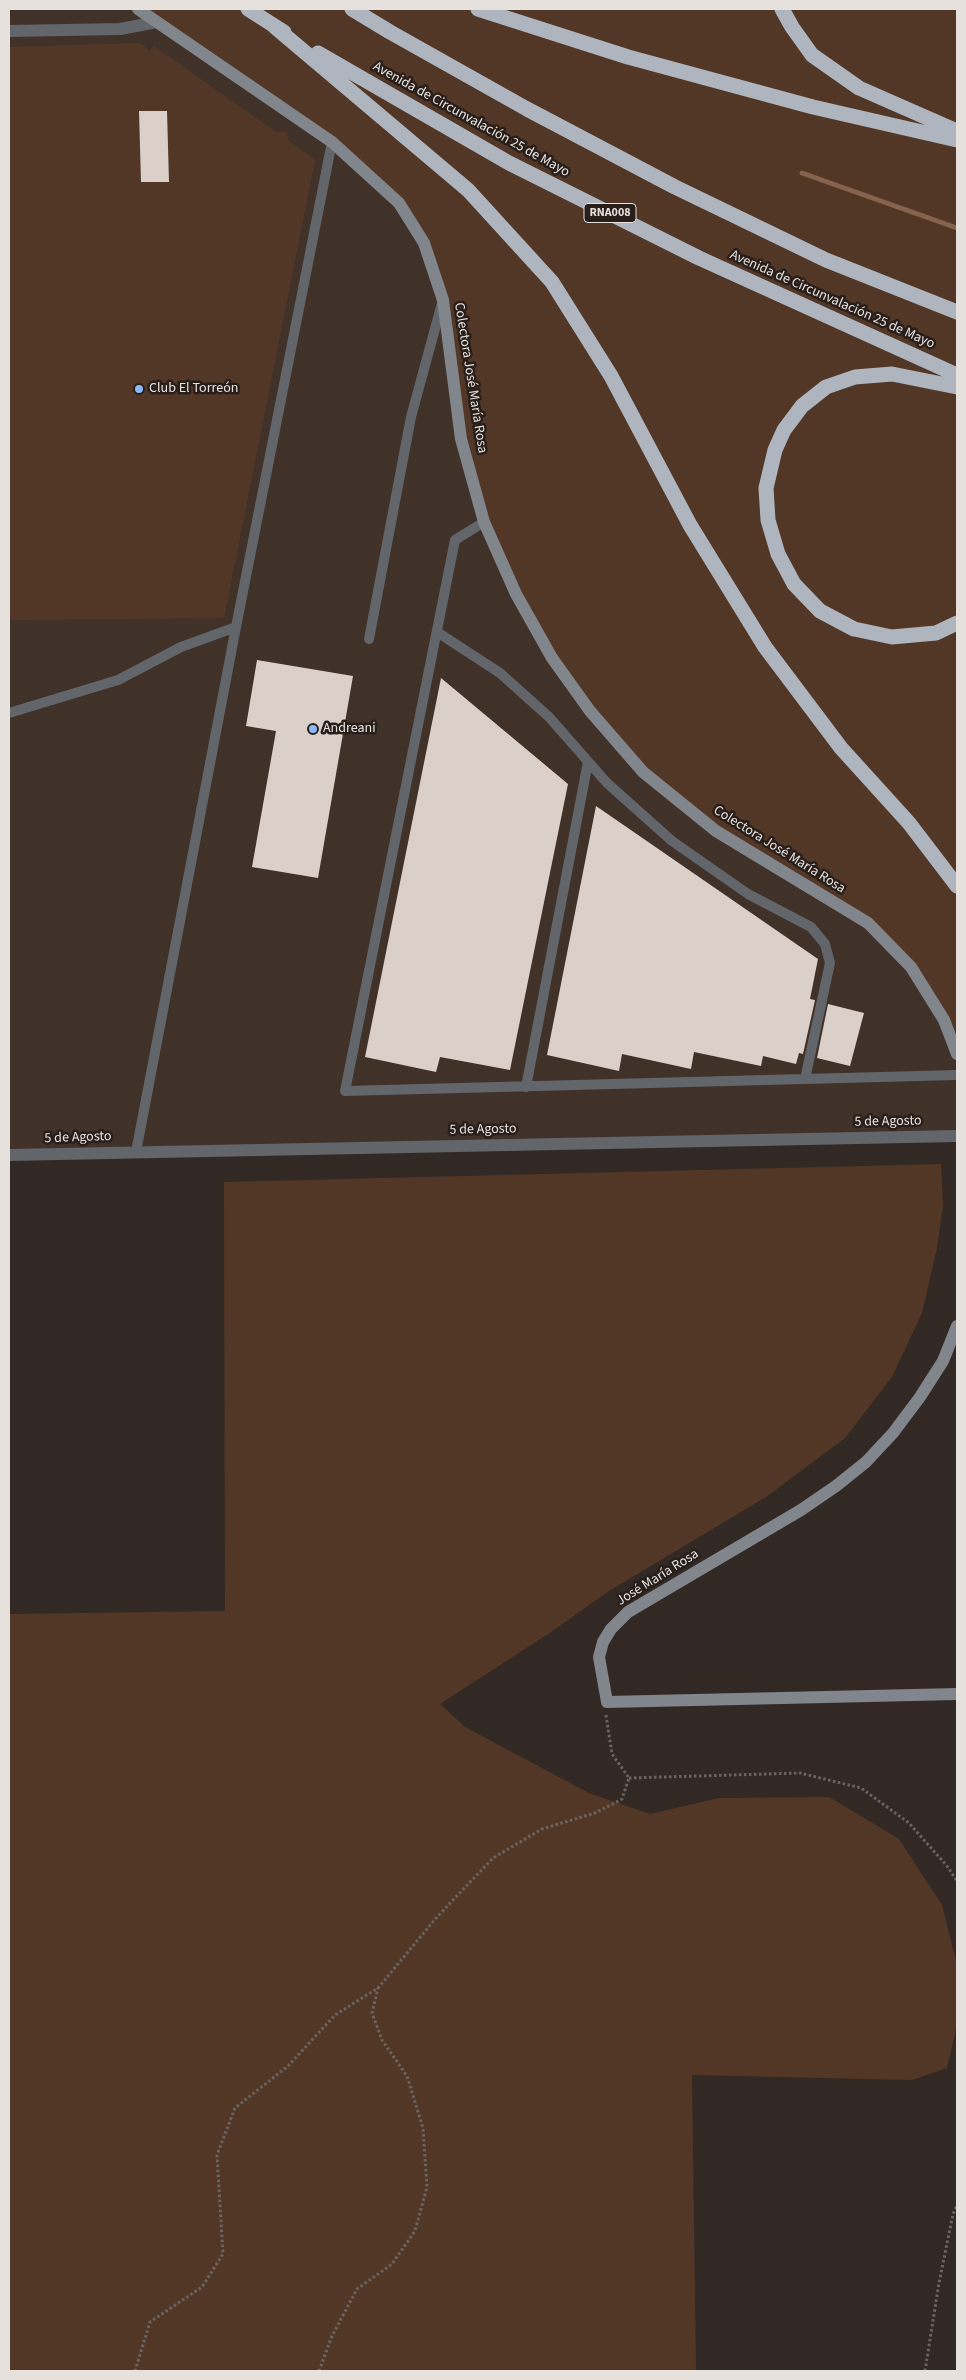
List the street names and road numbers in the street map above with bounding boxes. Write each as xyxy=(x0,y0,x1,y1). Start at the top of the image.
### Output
street label: Avenida de Circunvalación 25 de Mayo xyxy=(370,59,572,181)
road number: RNA008 xyxy=(584,204,636,222)
street label: Avenida de Circunvalación 25 de Mayo xyxy=(727,247,937,353)
street label: Colectora José María Rosa xyxy=(450,301,490,455)
street label: Colectora José María Rosa xyxy=(710,802,848,898)
street label: 5 de Agosto xyxy=(854,1113,922,1131)
street label: 5 de Agosto xyxy=(449,1121,517,1139)
street label: 5 de Agosto xyxy=(44,1128,112,1148)
street label: José María Rosa xyxy=(614,1546,702,1610)

